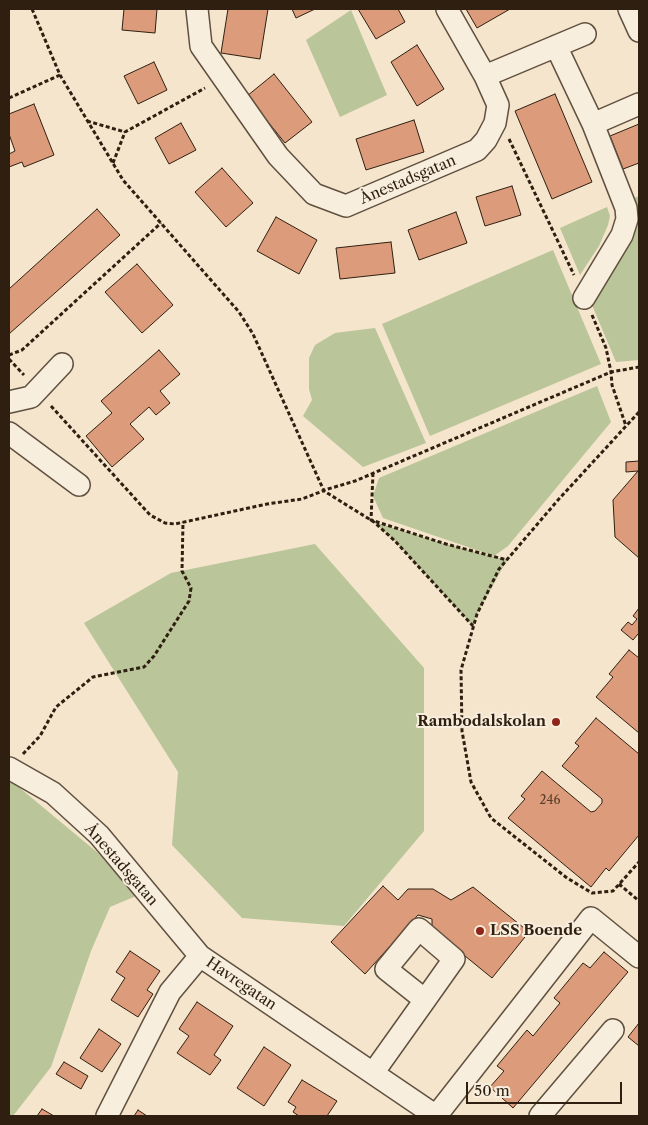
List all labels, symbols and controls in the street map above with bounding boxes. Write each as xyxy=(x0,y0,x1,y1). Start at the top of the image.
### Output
street label: Ånestadsgatan xyxy=(357,152,459,208)
place label: Rambodalskolan xyxy=(417,713,546,731)
marker: Rambodalskolan xyxy=(550,716,562,728)
house number: 246 xyxy=(540,794,560,808)
street label: Ånestadsgatan xyxy=(81,820,161,910)
place label: LSS Boende xyxy=(490,922,582,940)
marker: LSS Boende xyxy=(474,925,486,937)
street label: Havregatan xyxy=(202,954,280,1014)
scale bar xyxy=(468,1072,624,1104)
text: 50 m xyxy=(474,1081,510,1100)

